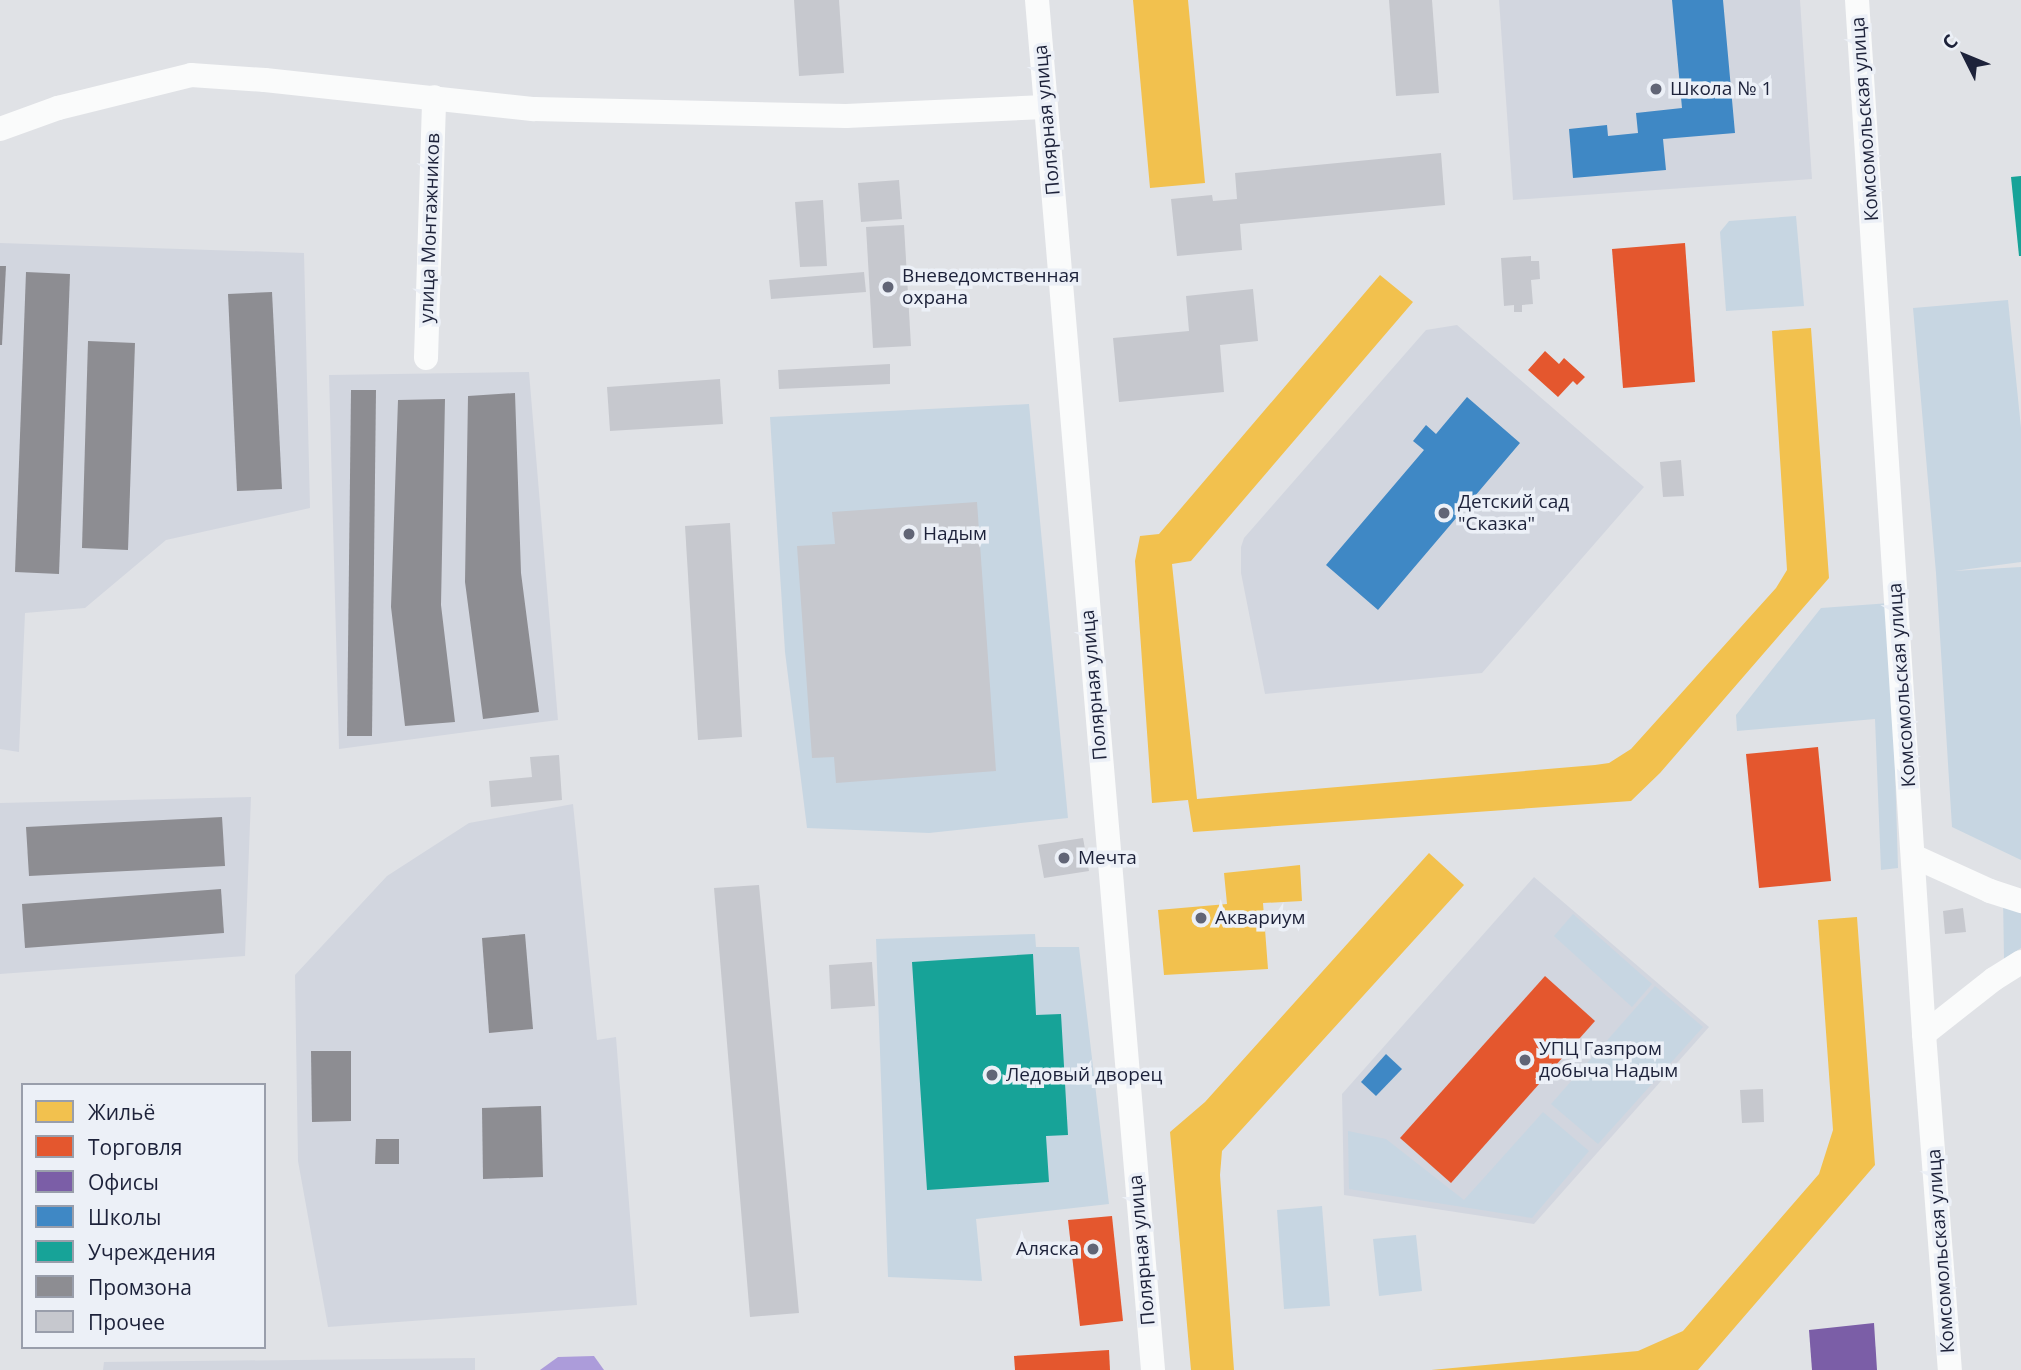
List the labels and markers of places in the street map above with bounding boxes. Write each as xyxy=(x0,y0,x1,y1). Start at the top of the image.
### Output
place label: Школа № 1 xyxy=(1670,78,1772,100)
marker: Школа № 1 xyxy=(1648,81,1664,97)
place label: Вневедомственная охрана xyxy=(902,265,1080,309)
marker: Вневедомственная охрана xyxy=(880,279,896,295)
place label: Детский сад "Сказка" xyxy=(1458,491,1569,535)
marker: Детский сад "Сказка" xyxy=(1436,505,1452,521)
place label: Надым xyxy=(923,523,987,545)
marker: Надым xyxy=(901,526,917,542)
place label: Мечта xyxy=(1078,847,1137,869)
marker: Мечта xyxy=(1056,850,1072,866)
place label: Аквариум xyxy=(1215,907,1305,929)
marker: Аквариум xyxy=(1193,910,1209,926)
place label: УПЦ Газпром добыча Надым xyxy=(1539,1038,1678,1082)
marker: УПЦ Газпром добыча Надым xyxy=(1517,1052,1533,1068)
place label: Ледовый дворец xyxy=(1006,1064,1162,1086)
marker: Ледовый дворец xyxy=(984,1067,1000,1083)
place label: Аляска xyxy=(1016,1238,1079,1260)
marker: Аляска xyxy=(1085,1241,1101,1257)

